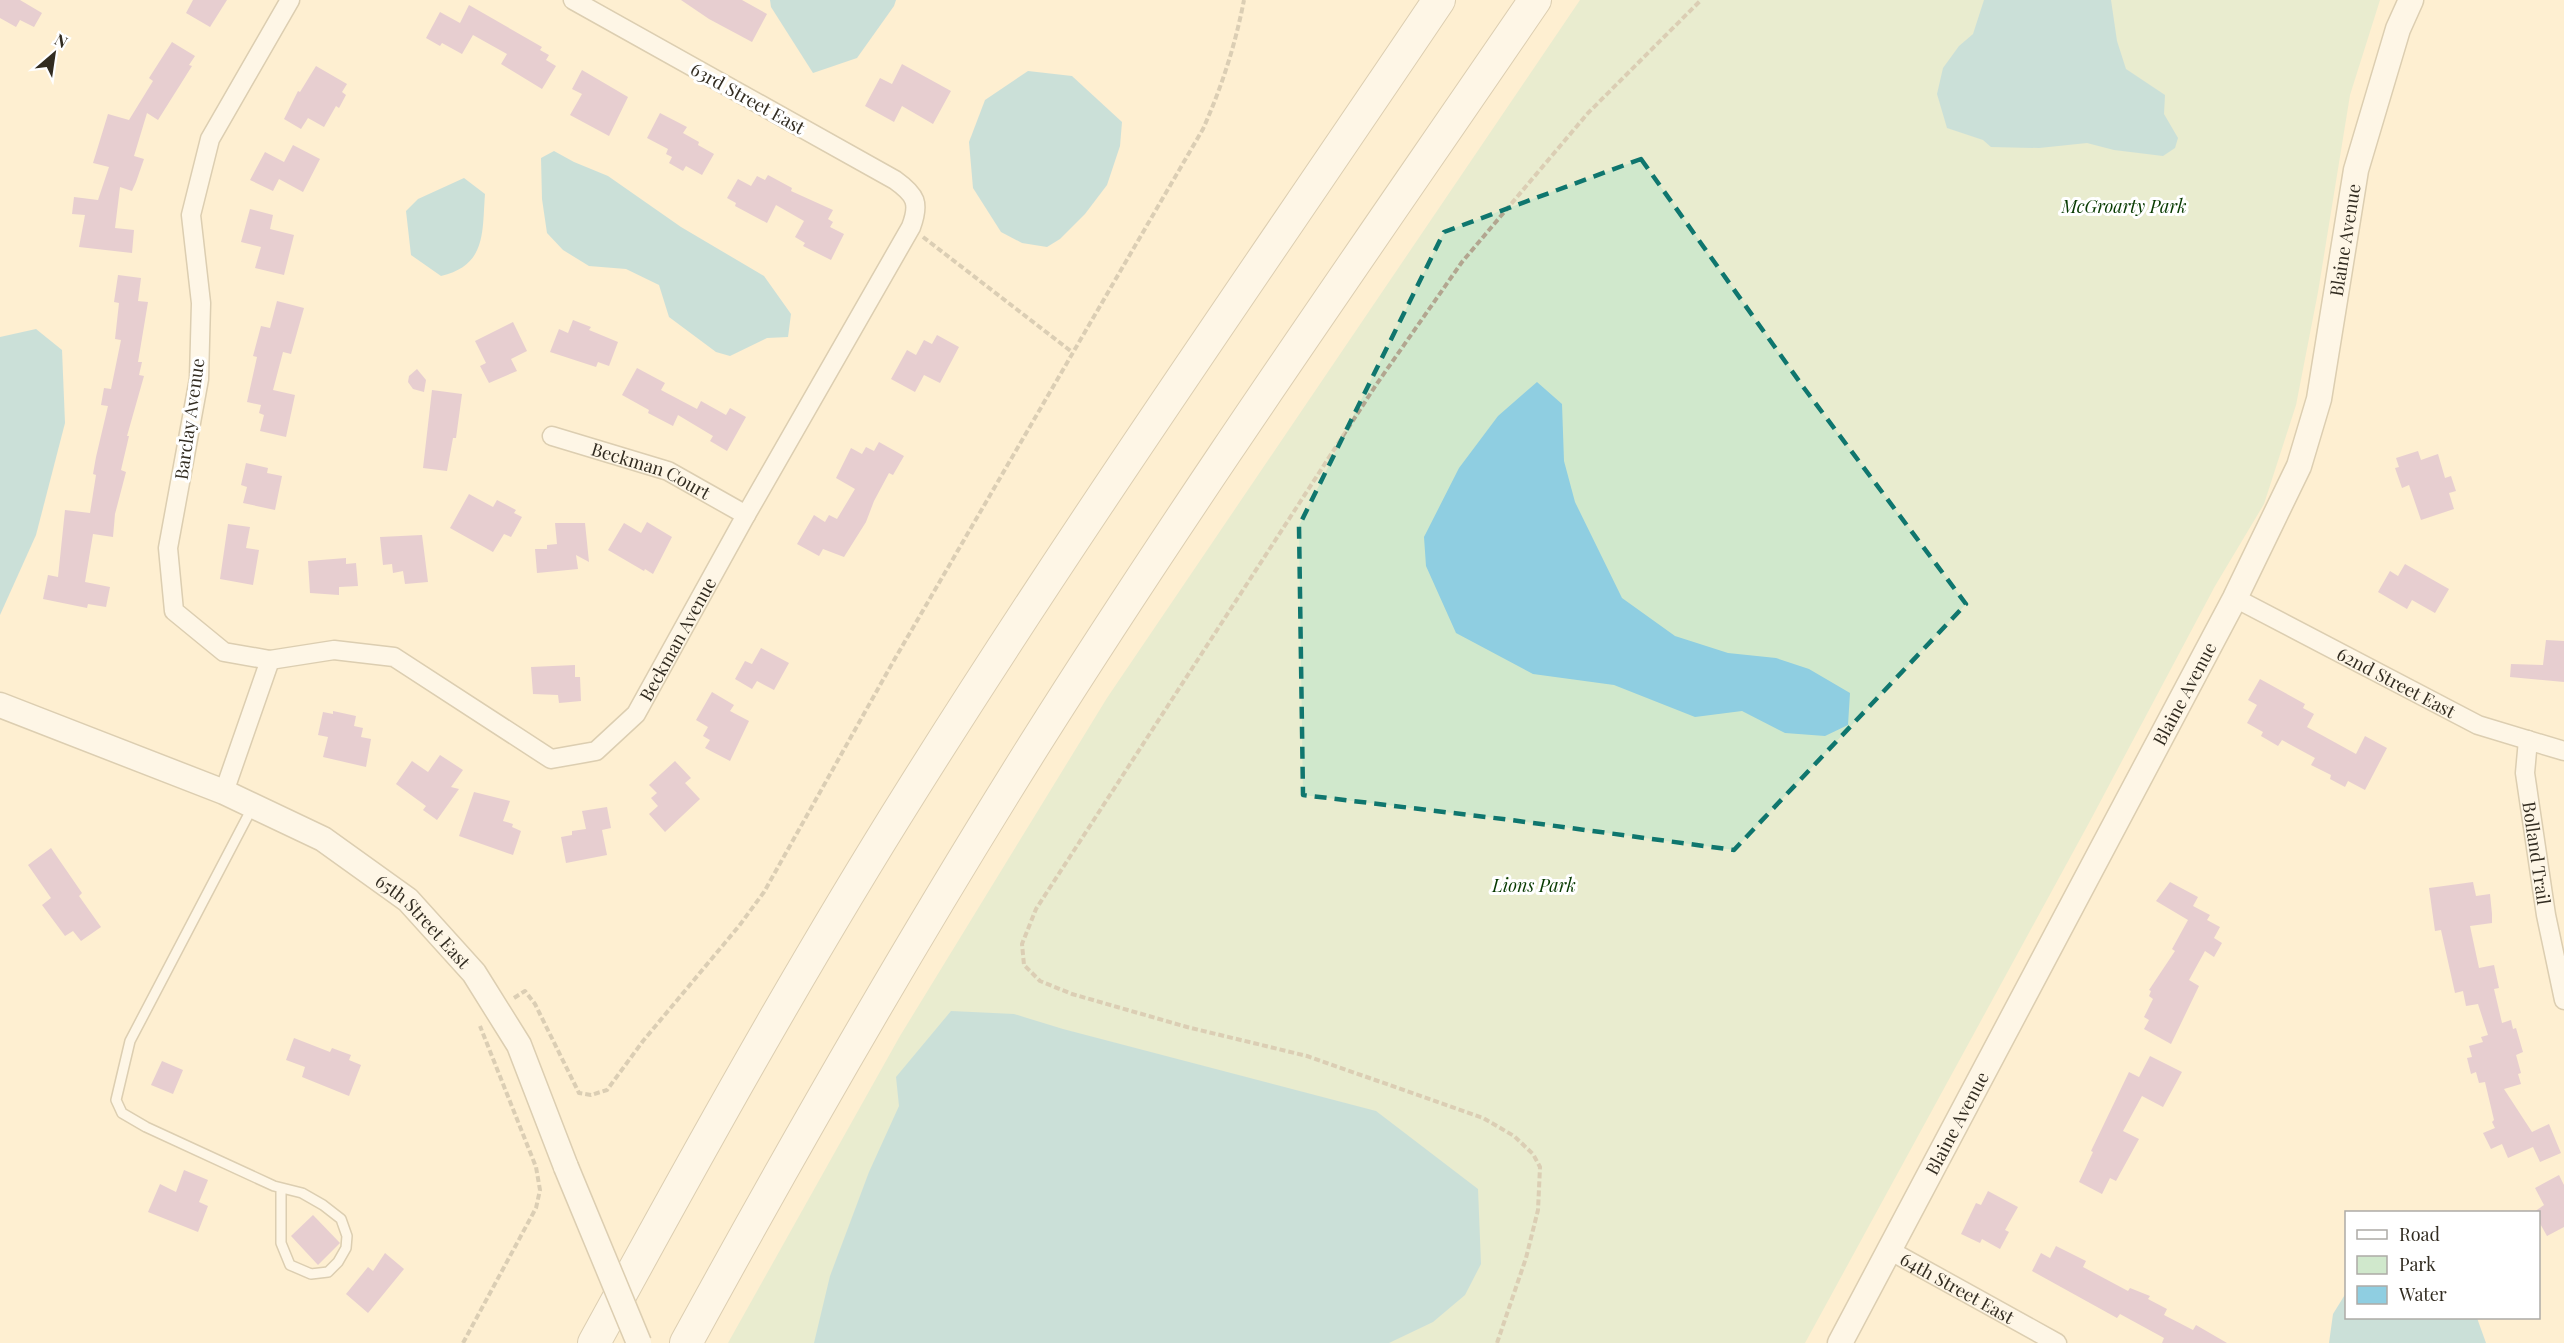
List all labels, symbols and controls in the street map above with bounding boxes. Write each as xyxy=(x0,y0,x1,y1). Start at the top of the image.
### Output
north arrow xyxy=(24,24,84,84)
text: N xyxy=(51,28,72,53)
street label: 63rd Street East xyxy=(687,57,810,140)
street label: Blaine Avenue xyxy=(2324,182,2366,298)
park label: McGroarty Park xyxy=(2061,194,2186,218)
street label: Barclay Avenue xyxy=(169,357,209,481)
street label: Beckman Court xyxy=(589,437,715,505)
street label: Beckman Avenue xyxy=(634,573,721,705)
street label: Blaine Avenue xyxy=(2147,638,2222,749)
street label: 62nd Street East xyxy=(2333,641,2460,723)
street label: Bolland Trail xyxy=(2517,800,2556,906)
street label: 65th Street East xyxy=(371,869,476,974)
park label: Lions Park xyxy=(1491,873,1576,897)
street label: Blaine Avenue xyxy=(1919,1067,1994,1179)
legend xyxy=(2345,1211,2540,1319)
text: Road xyxy=(2399,1222,2440,1246)
street label: 64th Street East xyxy=(1896,1247,2019,1329)
text: Park xyxy=(2399,1252,2436,1276)
text: Water xyxy=(2398,1282,2447,1306)

